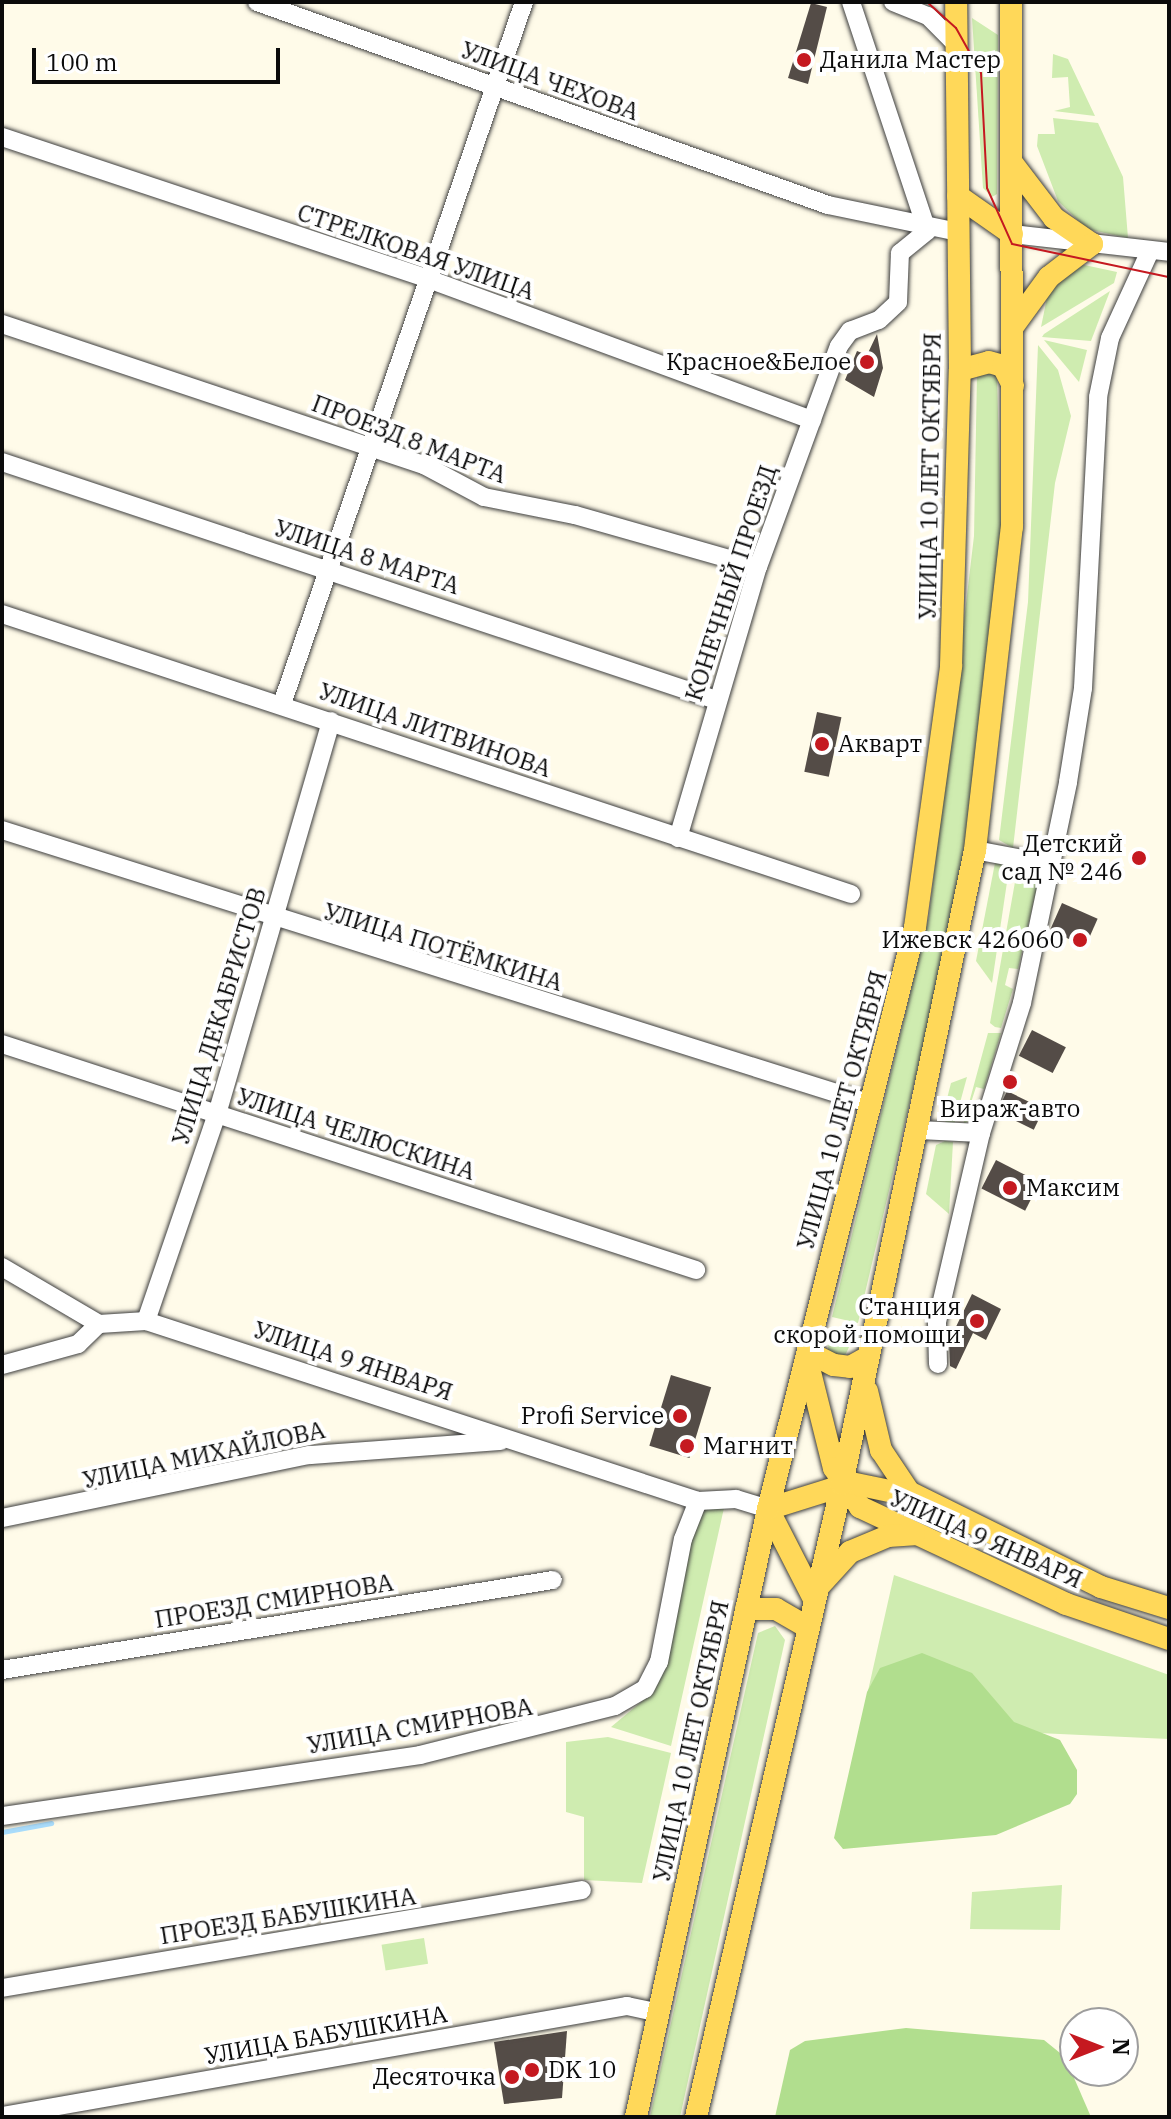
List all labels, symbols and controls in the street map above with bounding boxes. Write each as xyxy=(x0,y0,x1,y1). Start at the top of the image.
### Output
scale bar xyxy=(36,32,284,82)
street label: УЛИЦА ЧЕХОВА xyxy=(457,35,643,127)
text: 100 m xyxy=(46,46,118,78)
place label: Данила Мастер xyxy=(820,46,1001,74)
marker: Данила Мастер xyxy=(795,51,813,69)
street label: СТРЕЛКОВАЯ УЛИЦА xyxy=(294,198,538,306)
street label: УЛИЦА 10 ЛЕТ ОКТЯБРЯ xyxy=(913,332,947,620)
place label: Красное&Белое xyxy=(666,348,851,376)
marker: Красное&Белое xyxy=(858,353,876,371)
street label: ПРОЕЗД 8 МАРТА xyxy=(308,389,510,489)
street label: КОНЕЧНЫЙ ПРОЕЗД xyxy=(679,461,783,705)
street label: УЛИЦА 8 МАРТА xyxy=(271,513,463,601)
street label: УЛИЦА ЛИТВИНОВА xyxy=(315,677,555,783)
place label: Акварт xyxy=(838,730,922,758)
marker: Акварт xyxy=(813,735,831,753)
place label: Детский сад № 246 xyxy=(1002,830,1123,886)
marker: Детский сад № 246 xyxy=(1130,849,1148,867)
street label: УЛИЦА ДЕКАБРИСТОВ xyxy=(166,884,272,1148)
street label: УЛИЦА ПОТЁМКИНА xyxy=(320,897,566,997)
place label: Ижевск 426060 xyxy=(881,926,1064,954)
marker: Ижевск 426060 xyxy=(1071,931,1089,949)
street label: УЛИЦА 10 ЛЕТ ОКТЯБРЯ xyxy=(791,968,893,1252)
marker: Вираж-авто xyxy=(1001,1073,1019,1091)
street label: УЛИЦА ЧЕЛЮСКИНА xyxy=(233,1082,479,1186)
place label: Вираж-авто xyxy=(940,1095,1080,1123)
place label: Максим xyxy=(1026,1174,1120,1202)
marker: Максим xyxy=(1001,1179,1019,1197)
place label: Станция скорой помощи xyxy=(773,1293,961,1349)
marker: Станция скорой помощи xyxy=(968,1312,986,1330)
street label: УЛИЦА 9 ЯНВАРЯ xyxy=(250,1315,456,1407)
place label: Profi Service xyxy=(521,1402,664,1430)
marker: Profi Service xyxy=(671,1407,689,1425)
street label: УЛИЦА МИХАЙЛОВА xyxy=(80,1415,328,1495)
place label: Магнит xyxy=(703,1432,793,1460)
marker: Магнит xyxy=(678,1437,696,1455)
street label: УЛИЦА 9 ЯНВАРЯ xyxy=(885,1484,1087,1594)
street label: ПРОЕЗД СМИРНОВА xyxy=(153,1568,395,1634)
street label: УЛИЦА 10 ЛЕТ ОКТЯБРЯ xyxy=(647,1598,735,1884)
street label: УЛИЦА СМИРНОВА xyxy=(305,1692,535,1760)
street label: ПРОЕЗД БАБУШКИНА xyxy=(158,1882,418,1950)
street label: УЛИЦА БАБУШКИНА xyxy=(202,1999,450,2071)
north arrow xyxy=(1059,2007,1139,2087)
text: N xyxy=(1107,2038,1136,2056)
place label: DK 10 xyxy=(548,2056,616,2084)
marker: DK 10 xyxy=(523,2061,541,2079)
place label: Десяточка xyxy=(373,2063,496,2091)
marker: Десяточка xyxy=(503,2068,521,2086)

